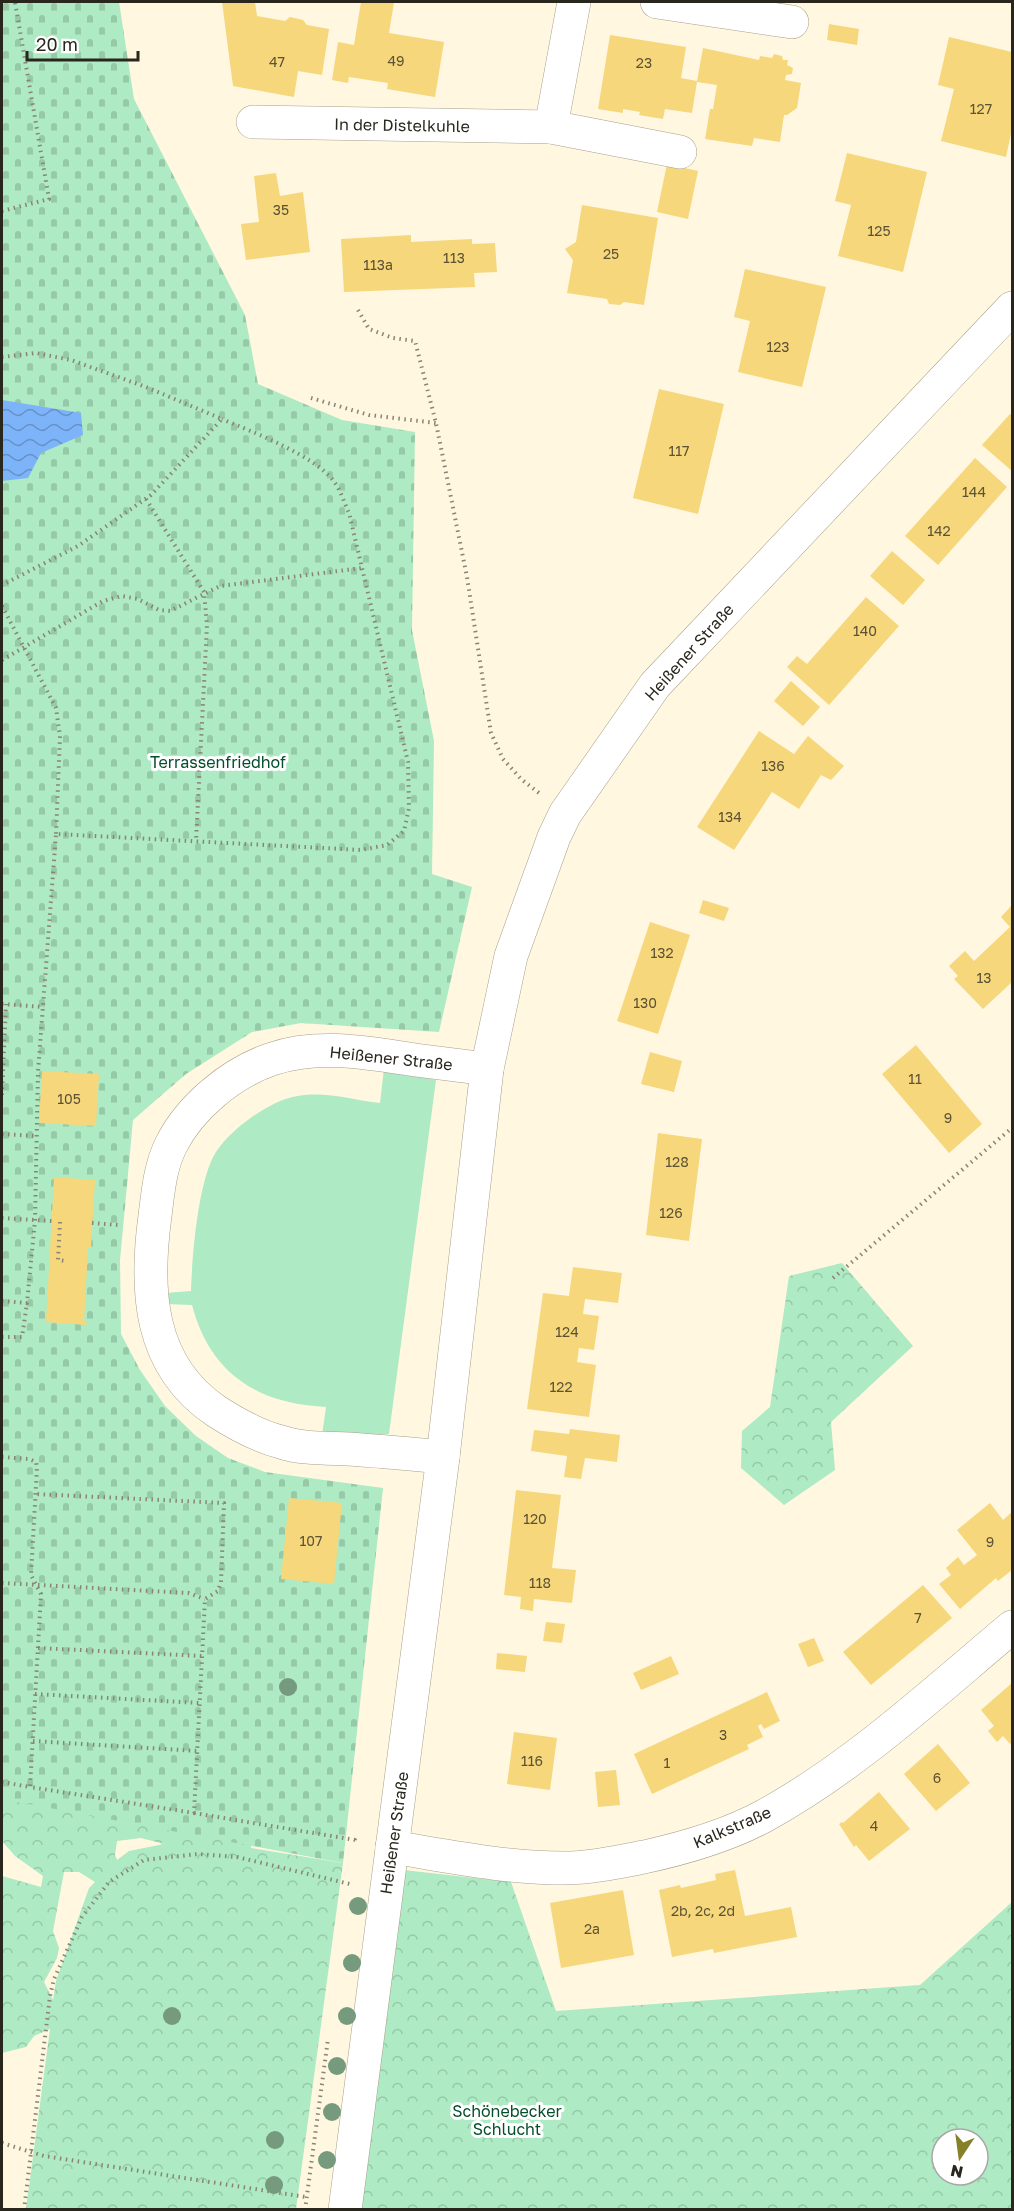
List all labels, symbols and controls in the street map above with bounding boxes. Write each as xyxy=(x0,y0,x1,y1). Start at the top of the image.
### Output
scale bar xyxy=(27,24,138,62)
text: 20 m xyxy=(36,33,78,55)
house number: 49 xyxy=(387,52,405,69)
house number: 47 xyxy=(269,53,285,70)
house number: 23 xyxy=(636,54,652,71)
house number: 127 xyxy=(970,100,992,117)
street label: In der Distelkuhle xyxy=(334,114,470,136)
house number: 35 xyxy=(273,201,289,218)
house number: 125 xyxy=(867,222,891,239)
house number: 25 xyxy=(603,245,619,262)
house number: 113 xyxy=(443,249,465,266)
house number: 113a xyxy=(363,256,393,273)
house number: 123 xyxy=(766,338,790,355)
house number: 117 xyxy=(669,442,690,459)
house number: 144 xyxy=(962,483,986,500)
house number: 142 xyxy=(927,522,951,539)
street label: Heißener Straße xyxy=(640,599,738,705)
house number: 140 xyxy=(853,622,877,639)
park label: Terrassenfriedhof xyxy=(150,752,286,772)
house number: 136 xyxy=(761,757,785,774)
house number: 134 xyxy=(718,808,742,825)
house number: 132 xyxy=(650,944,674,961)
house number: 13 xyxy=(977,969,991,986)
house number: 130 xyxy=(633,994,657,1011)
street label: Heißener Straße xyxy=(328,1042,454,1074)
house number: 11 xyxy=(908,1070,922,1087)
house number: 105 xyxy=(57,1090,81,1107)
house number: 9 xyxy=(944,1109,952,1126)
house number: 128 xyxy=(665,1153,689,1170)
house number: 126 xyxy=(659,1204,683,1221)
house number: 124 xyxy=(555,1323,579,1340)
house number: 122 xyxy=(549,1378,573,1395)
house number: 120 xyxy=(523,1510,547,1527)
house number: 107 xyxy=(300,1532,322,1549)
house number: 9 xyxy=(986,1533,994,1550)
house number: 118 xyxy=(529,1574,551,1591)
house number: 7 xyxy=(914,1609,922,1626)
house number: 3 xyxy=(719,1726,727,1743)
house number: 116 xyxy=(521,1752,543,1769)
house number: 1 xyxy=(664,1754,671,1771)
house number: 6 xyxy=(933,1769,941,1786)
street label: Heißener Straße xyxy=(375,1770,413,1896)
street label: Kalkstraße xyxy=(690,1802,774,1852)
house number: 4 xyxy=(870,1817,878,1834)
house number: 2b, 2c, 2d xyxy=(671,1902,735,1919)
house number: 2a xyxy=(584,1920,600,1937)
park label: Schönebecker Schlucht xyxy=(452,2101,562,2139)
north arrow xyxy=(930,2127,990,2187)
text: N xyxy=(948,2161,965,2183)

